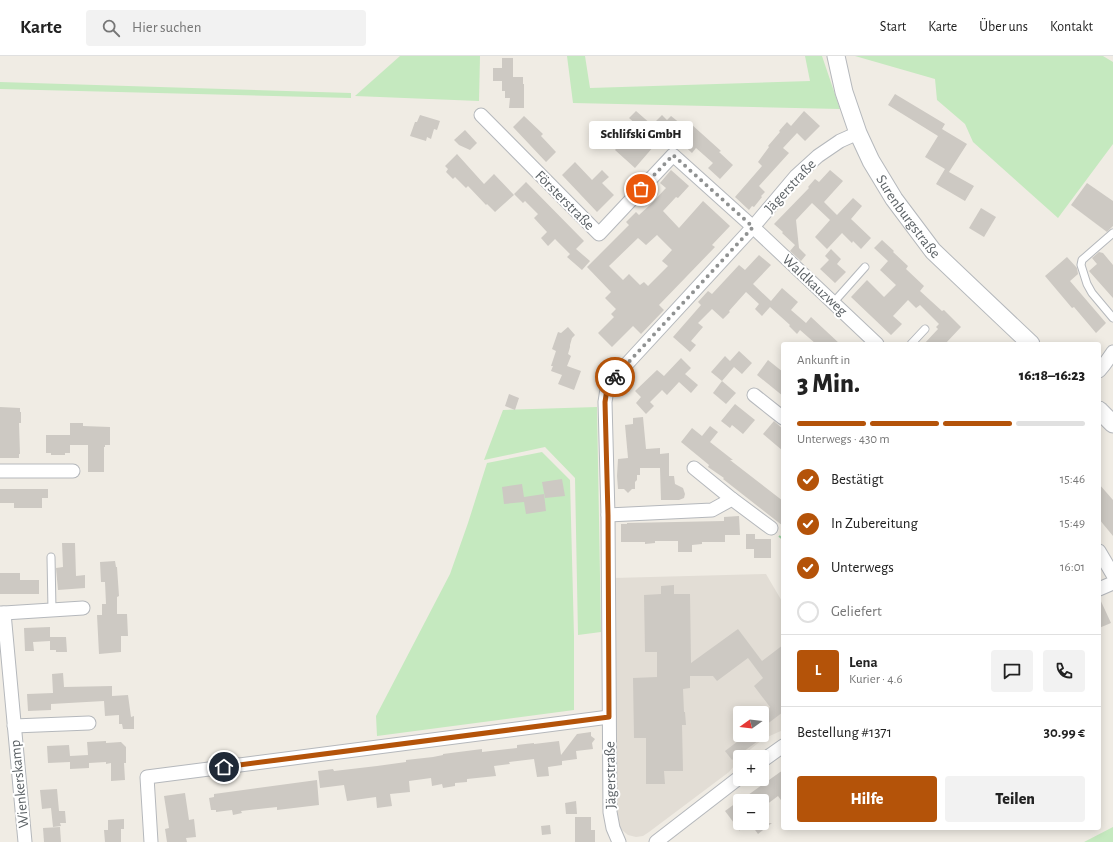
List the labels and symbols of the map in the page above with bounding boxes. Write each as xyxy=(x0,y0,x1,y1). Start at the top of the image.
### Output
callout: Schlifski GmbH xyxy=(589,121,693,149)
street label: Jägerstraße xyxy=(762,156,819,216)
street label: Försterstraße xyxy=(532,168,597,233)
pin xyxy=(624,172,658,206)
street label: Surenburgstraße xyxy=(873,172,943,262)
street label: Waldkauzweg xyxy=(779,252,850,319)
courier xyxy=(595,357,635,397)
north arrow xyxy=(733,706,769,742)
street label: Wienkerskamp xyxy=(7,739,32,829)
street label: Jägerstraße xyxy=(602,741,619,809)
pin xyxy=(207,750,241,784)

